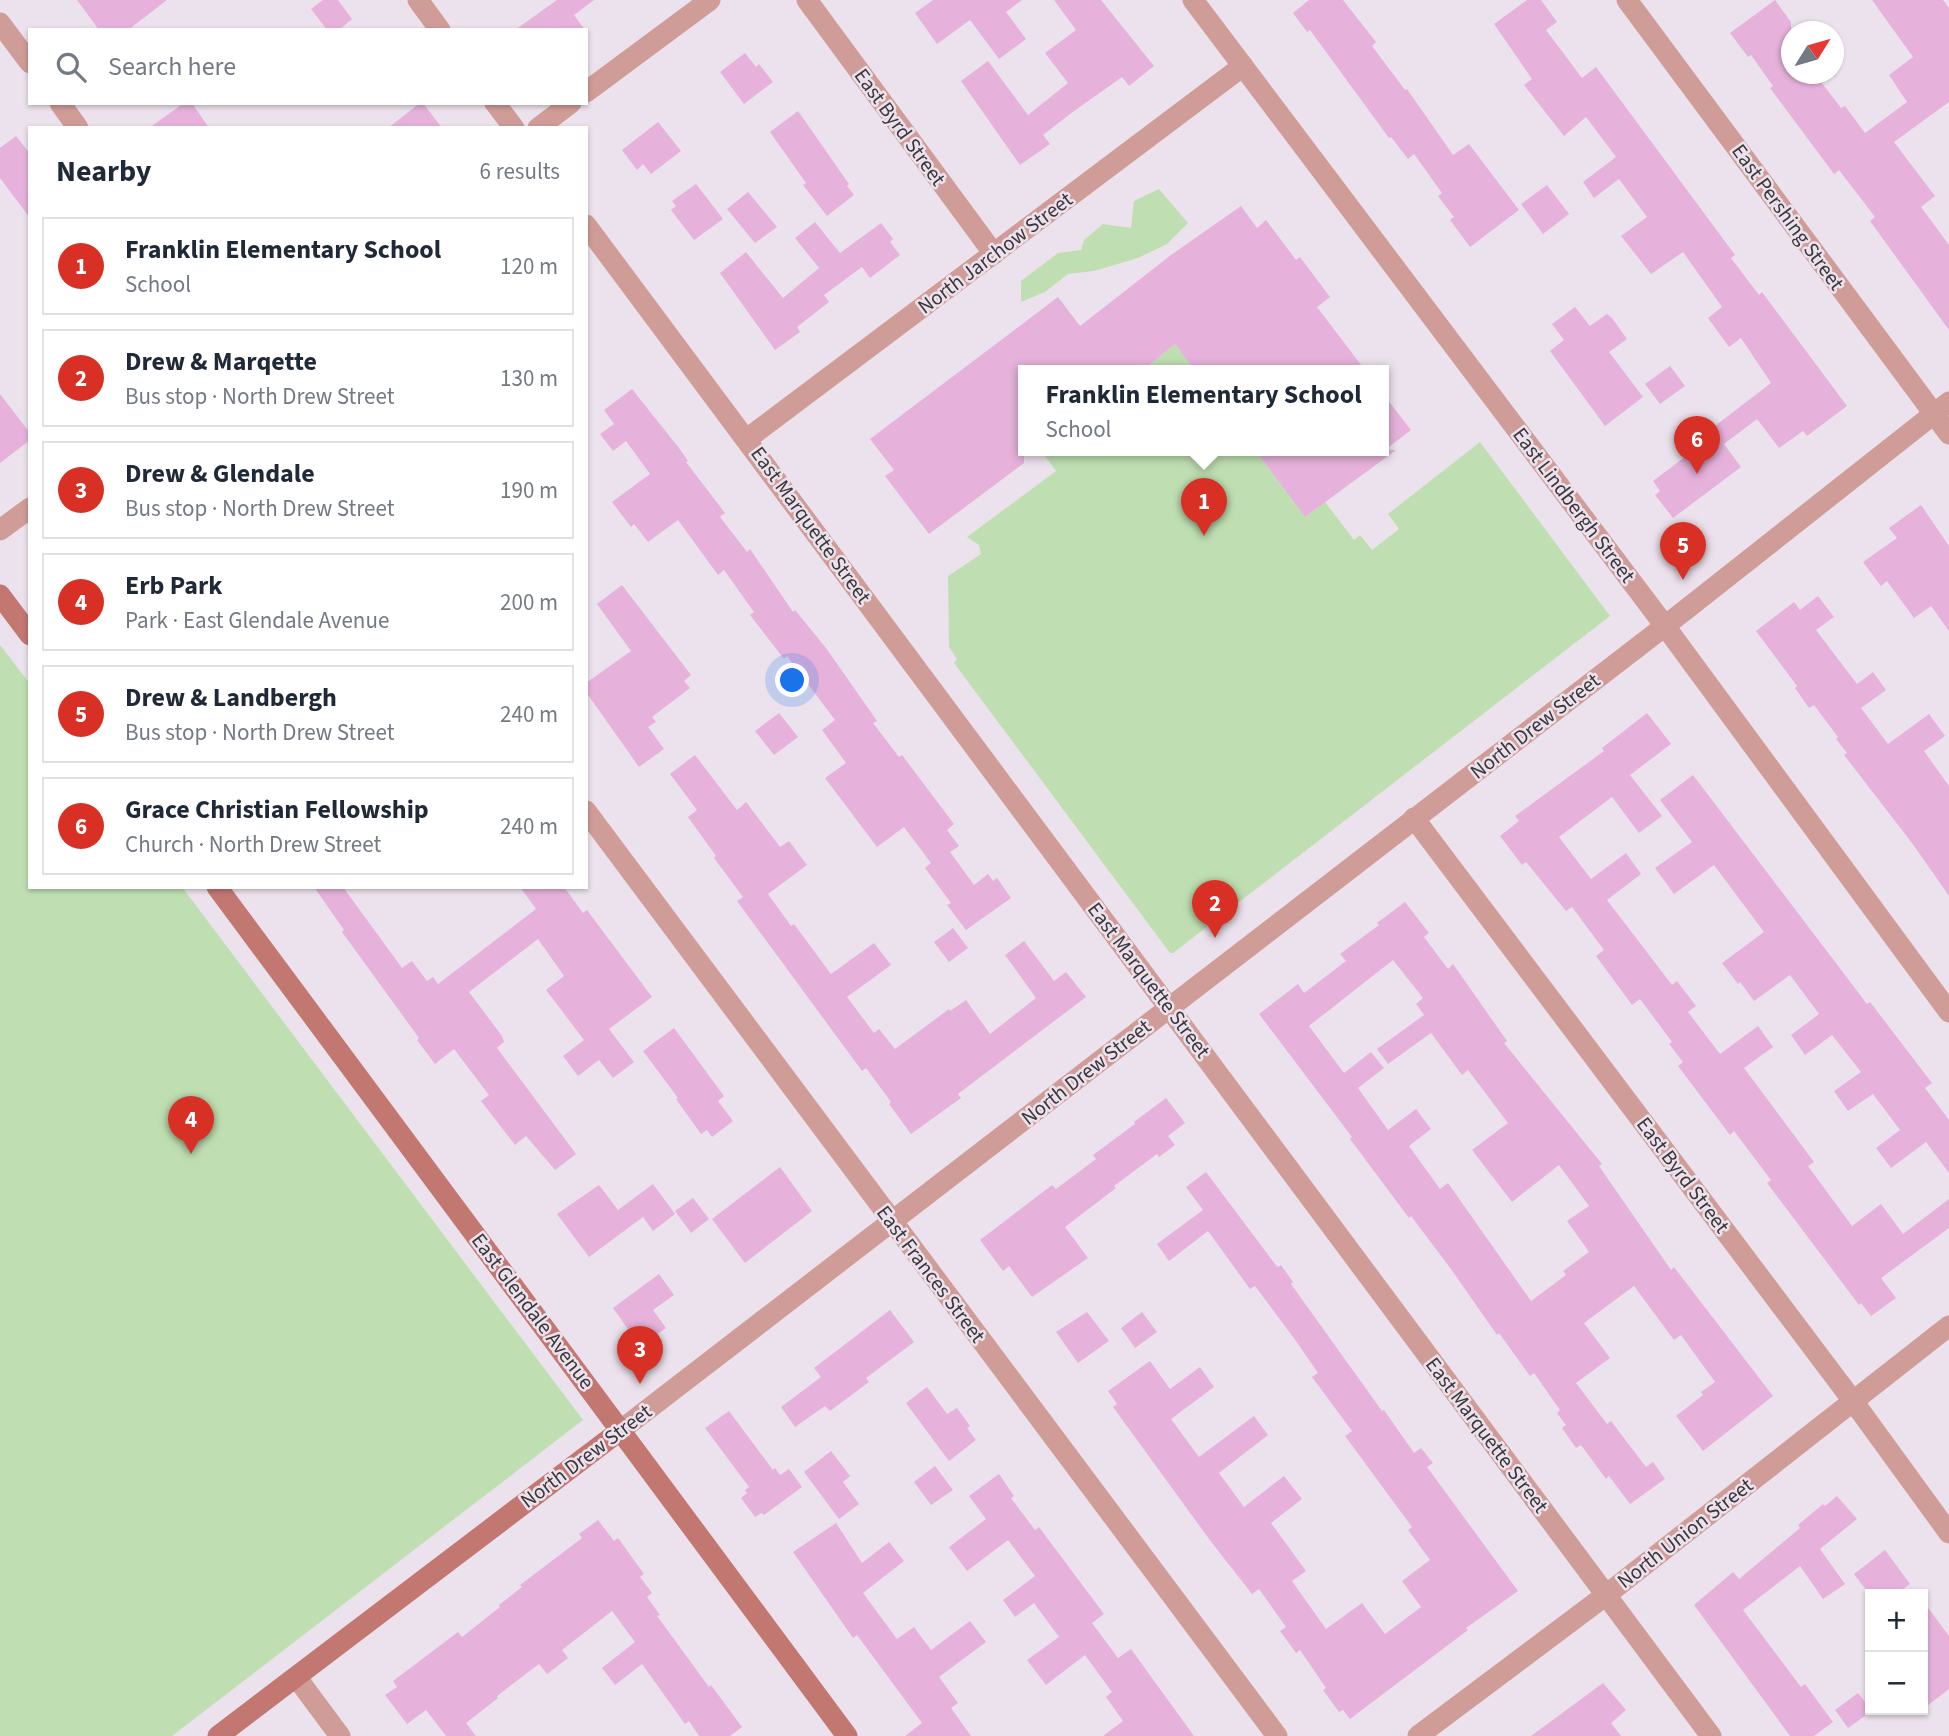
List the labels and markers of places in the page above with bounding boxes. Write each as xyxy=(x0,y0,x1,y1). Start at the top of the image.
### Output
pin: 6 xyxy=(1674,416,1720,474)
pin: 1 xyxy=(1181,478,1227,536)
pin: 5 xyxy=(1660,522,1706,580)
pin: 2 xyxy=(1192,880,1238,938)
pin: 4 xyxy=(168,1096,214,1154)
pin: 3 xyxy=(617,1326,663,1384)

